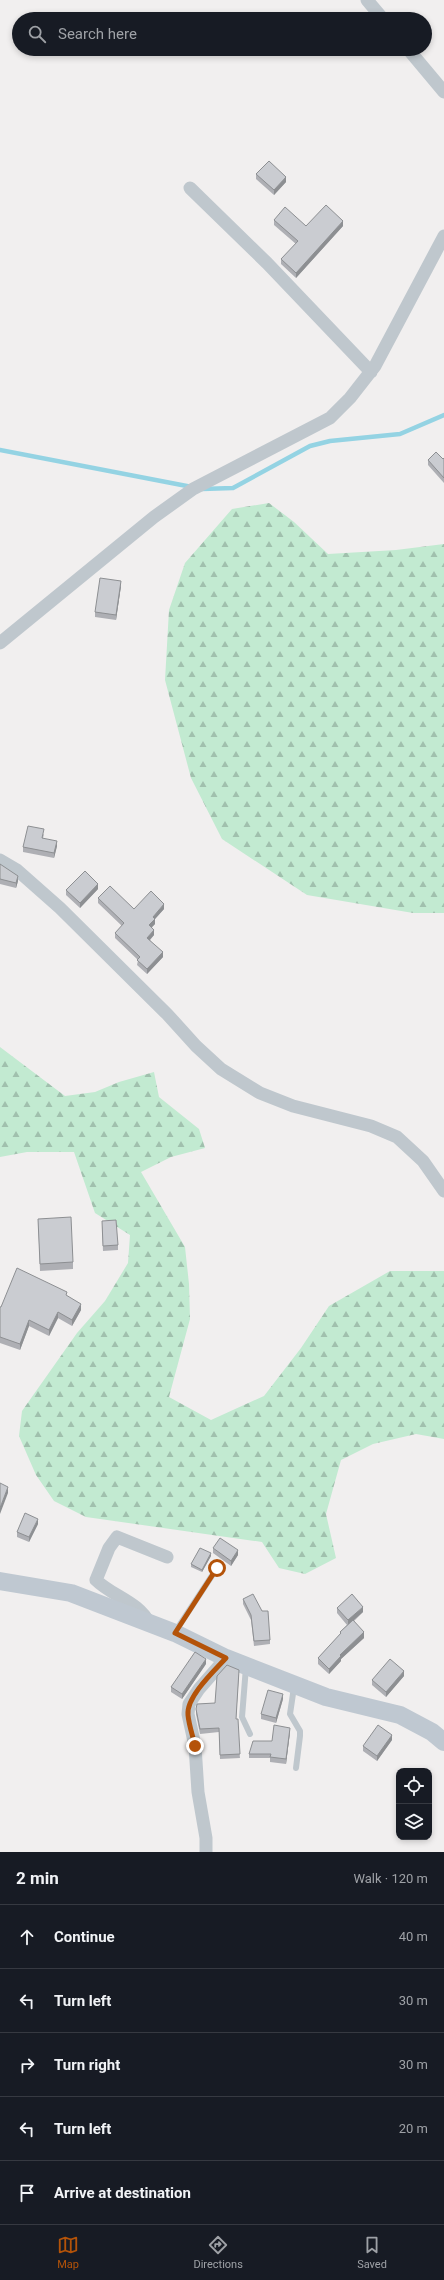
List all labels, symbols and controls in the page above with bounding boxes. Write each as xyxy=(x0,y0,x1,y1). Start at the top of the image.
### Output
search box xyxy=(12,12,432,56)
icon: search xyxy=(26,23,48,45)
text: Search here xyxy=(58,25,137,43)
route start xyxy=(208,1559,226,1577)
route end xyxy=(186,1737,204,1755)
map controls xyxy=(396,1768,432,1840)
button: locate xyxy=(396,1768,432,1804)
button: layers xyxy=(396,1804,432,1840)
text: 2 min xyxy=(16,1868,59,1888)
text: Walk · 120 m xyxy=(353,1871,428,1886)
icon: ahead xyxy=(16,1926,38,1948)
text: Continue xyxy=(54,1928,115,1946)
text: 40 m xyxy=(399,1929,428,1944)
icon: left xyxy=(16,1990,38,2012)
text: Turn left xyxy=(54,1992,111,2010)
text: 30 m xyxy=(399,1993,428,2008)
icon: right xyxy=(16,2054,38,2076)
text: Turn right xyxy=(54,2056,120,2074)
text: 30 m xyxy=(399,2057,428,2072)
icon: left xyxy=(16,2118,38,2140)
text: Turn left xyxy=(54,2120,111,2138)
text: 20 m xyxy=(399,2121,428,2136)
icon: arrive xyxy=(16,2182,38,2204)
text: Arrive at destination xyxy=(54,2184,191,2202)
tab: Map xyxy=(57,2234,79,2271)
tab: Directions xyxy=(193,2234,243,2271)
tab: Saved xyxy=(357,2234,387,2271)

